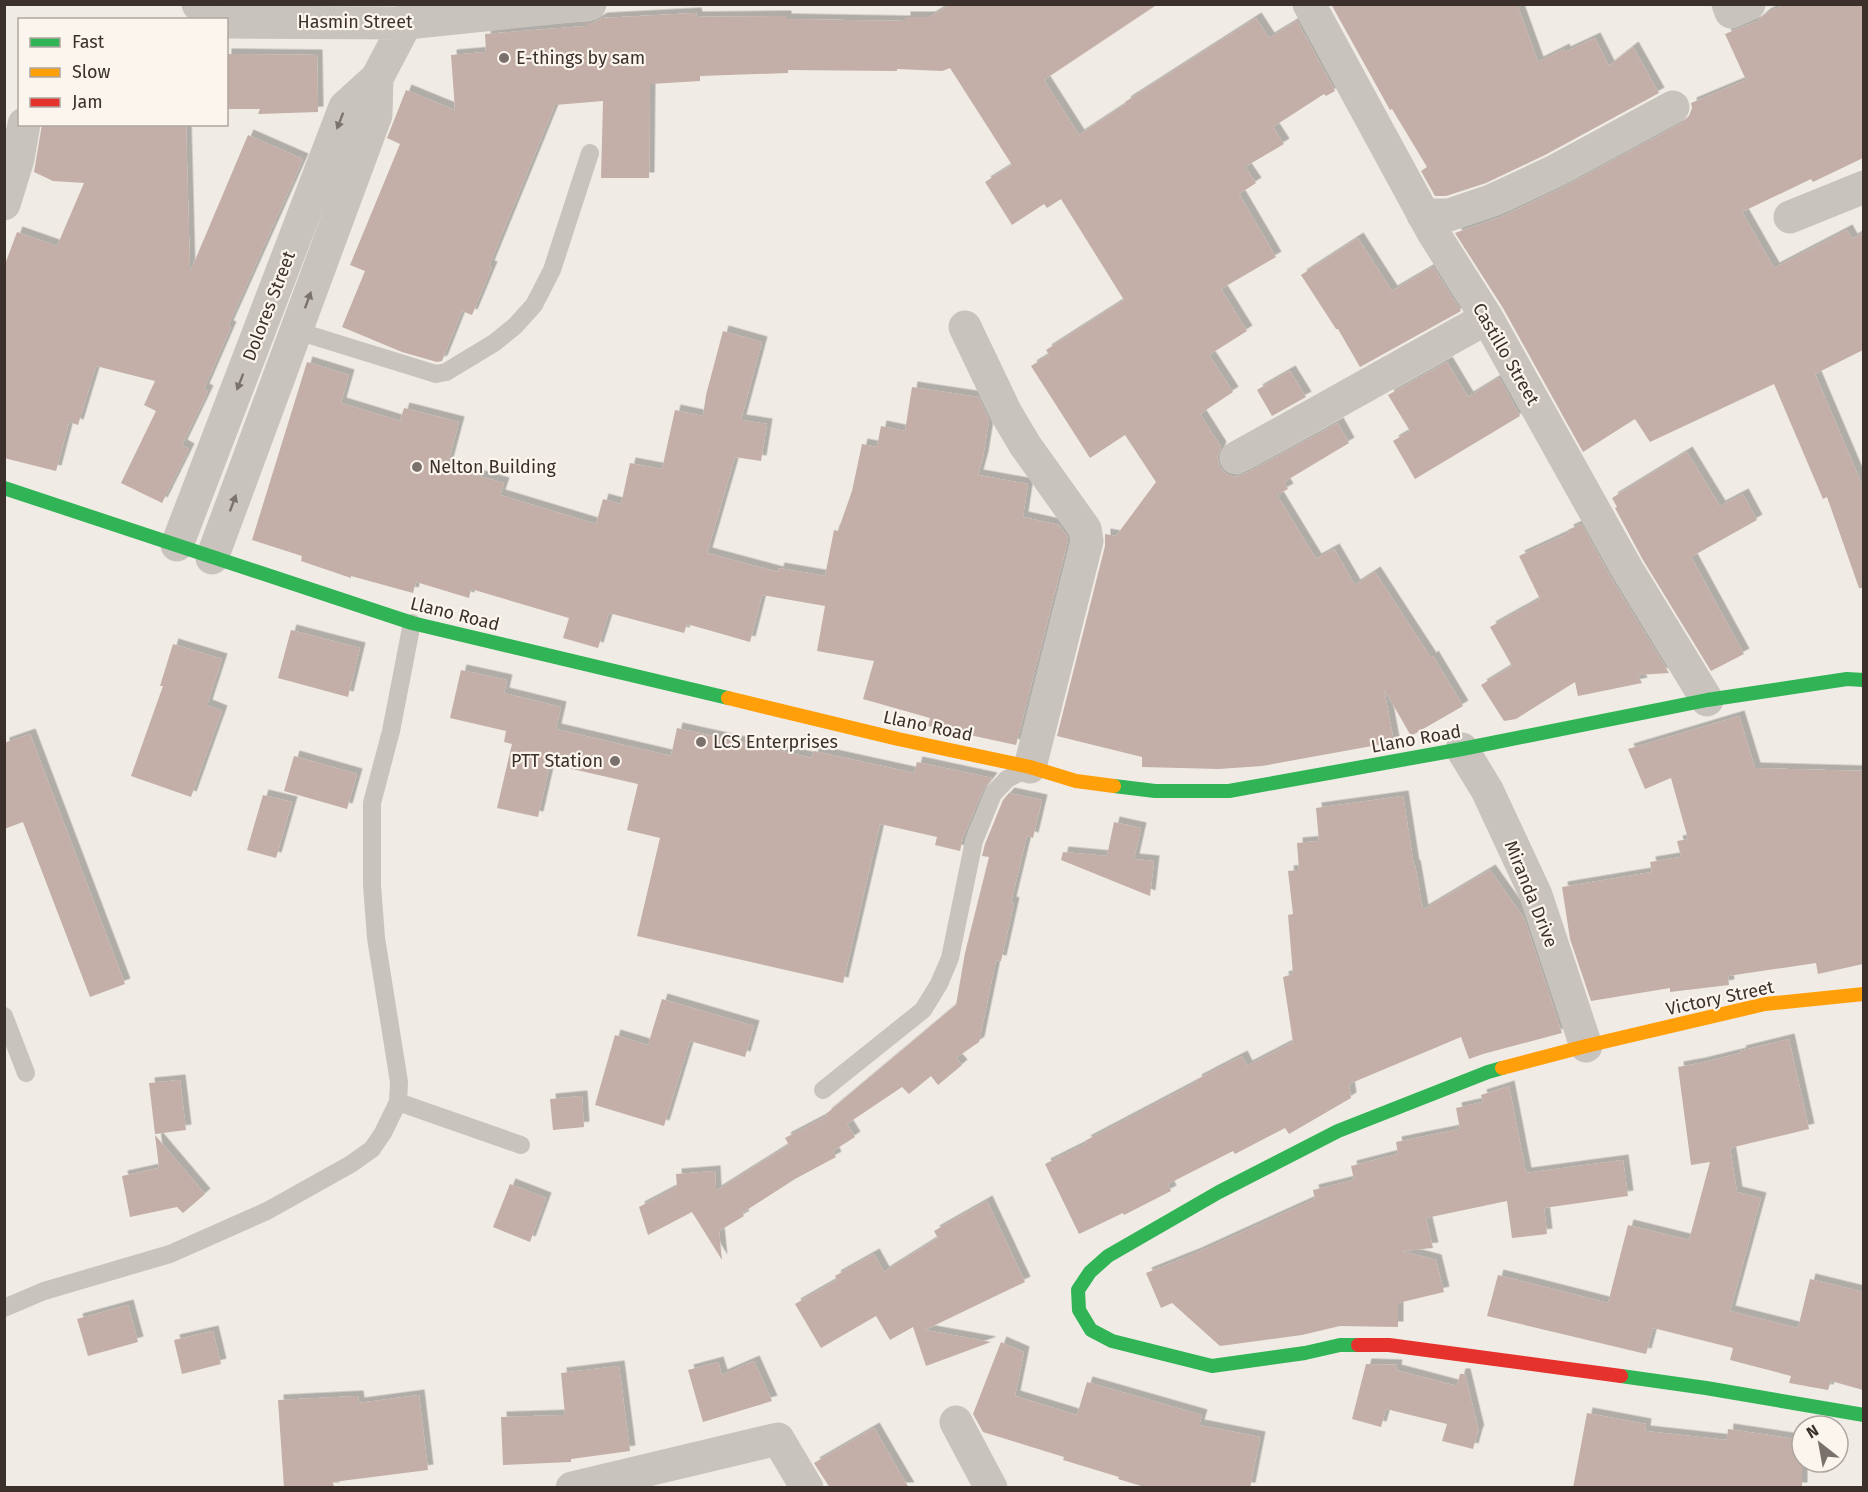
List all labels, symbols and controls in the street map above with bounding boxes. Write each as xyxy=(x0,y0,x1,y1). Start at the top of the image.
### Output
street label: Hasmin Street xyxy=(298,11,413,33)
legend xyxy=(18,18,228,126)
text: Fast xyxy=(72,31,105,53)
place label: E-things by sam xyxy=(516,47,645,69)
marker: E-things by sam xyxy=(497,51,511,65)
text: Slow xyxy=(72,61,111,83)
text: Jam xyxy=(72,91,103,113)
one-way arrow xyxy=(334,112,344,130)
street label: Dolores Street xyxy=(238,247,300,364)
one-way arrow xyxy=(303,291,313,309)
street label: Castillo Street xyxy=(1468,299,1544,409)
one-way arrow xyxy=(235,373,244,391)
place label: Nelton Building xyxy=(429,456,557,478)
marker: Nelton Building xyxy=(410,460,424,474)
one-way arrow xyxy=(228,494,238,512)
street label: Llano Road xyxy=(408,592,502,636)
street label: Llano Road xyxy=(881,706,975,746)
street label: Llano Road xyxy=(1369,720,1463,758)
place label: LCS Enterprises xyxy=(713,731,838,753)
marker: LCS Enterprises xyxy=(694,735,708,749)
place label: PTT Station xyxy=(511,750,603,772)
marker: PTT Station xyxy=(608,754,622,768)
street label: Miranda Drive xyxy=(1500,837,1562,951)
street label: Victory Street xyxy=(1664,976,1776,1020)
north arrow xyxy=(1790,1414,1850,1474)
text: N xyxy=(1803,1421,1822,1442)

